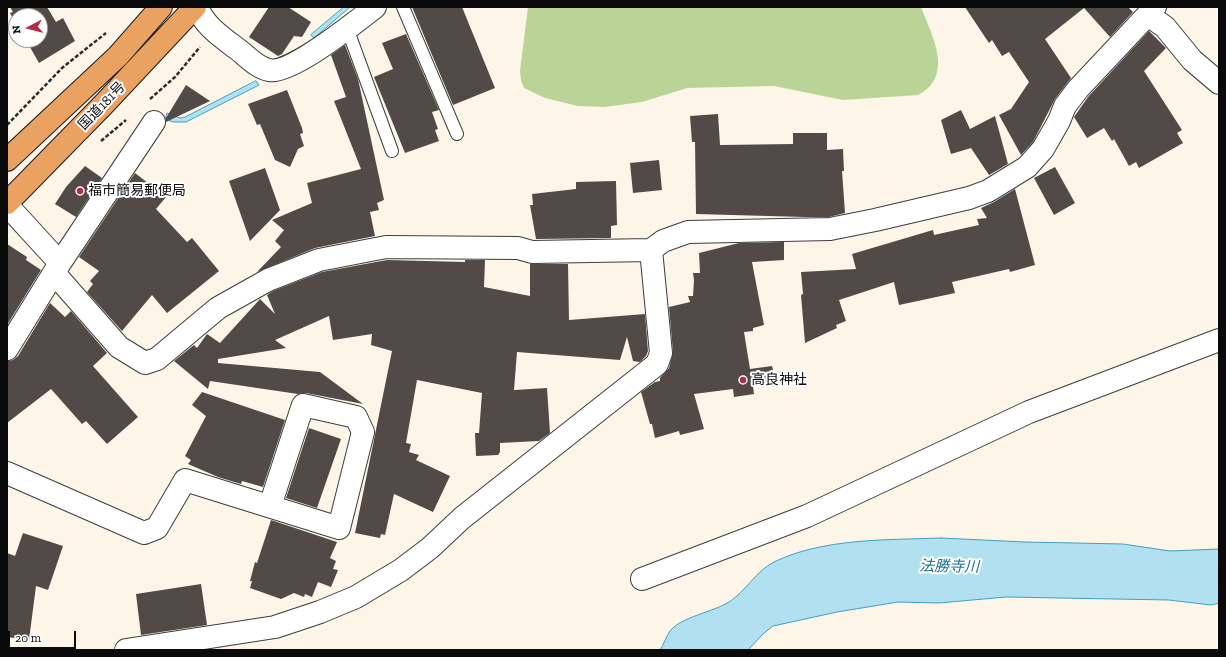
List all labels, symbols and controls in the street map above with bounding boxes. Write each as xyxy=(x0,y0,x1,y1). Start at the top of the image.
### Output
north arrow xyxy=(8,8,48,48)
text: N xyxy=(10,24,24,34)
street label: 国道181号 xyxy=(75,78,129,134)
place label: 福市簡易郵便局 xyxy=(88,183,186,199)
marker: 福市簡易郵便局 xyxy=(75,186,85,196)
place label: 高良神社 xyxy=(751,372,807,388)
marker: 高良神社 xyxy=(738,375,748,385)
water label: 法勝寺川 xyxy=(919,557,979,577)
scale bar xyxy=(10,623,78,649)
text: 20 m xyxy=(15,631,41,645)

